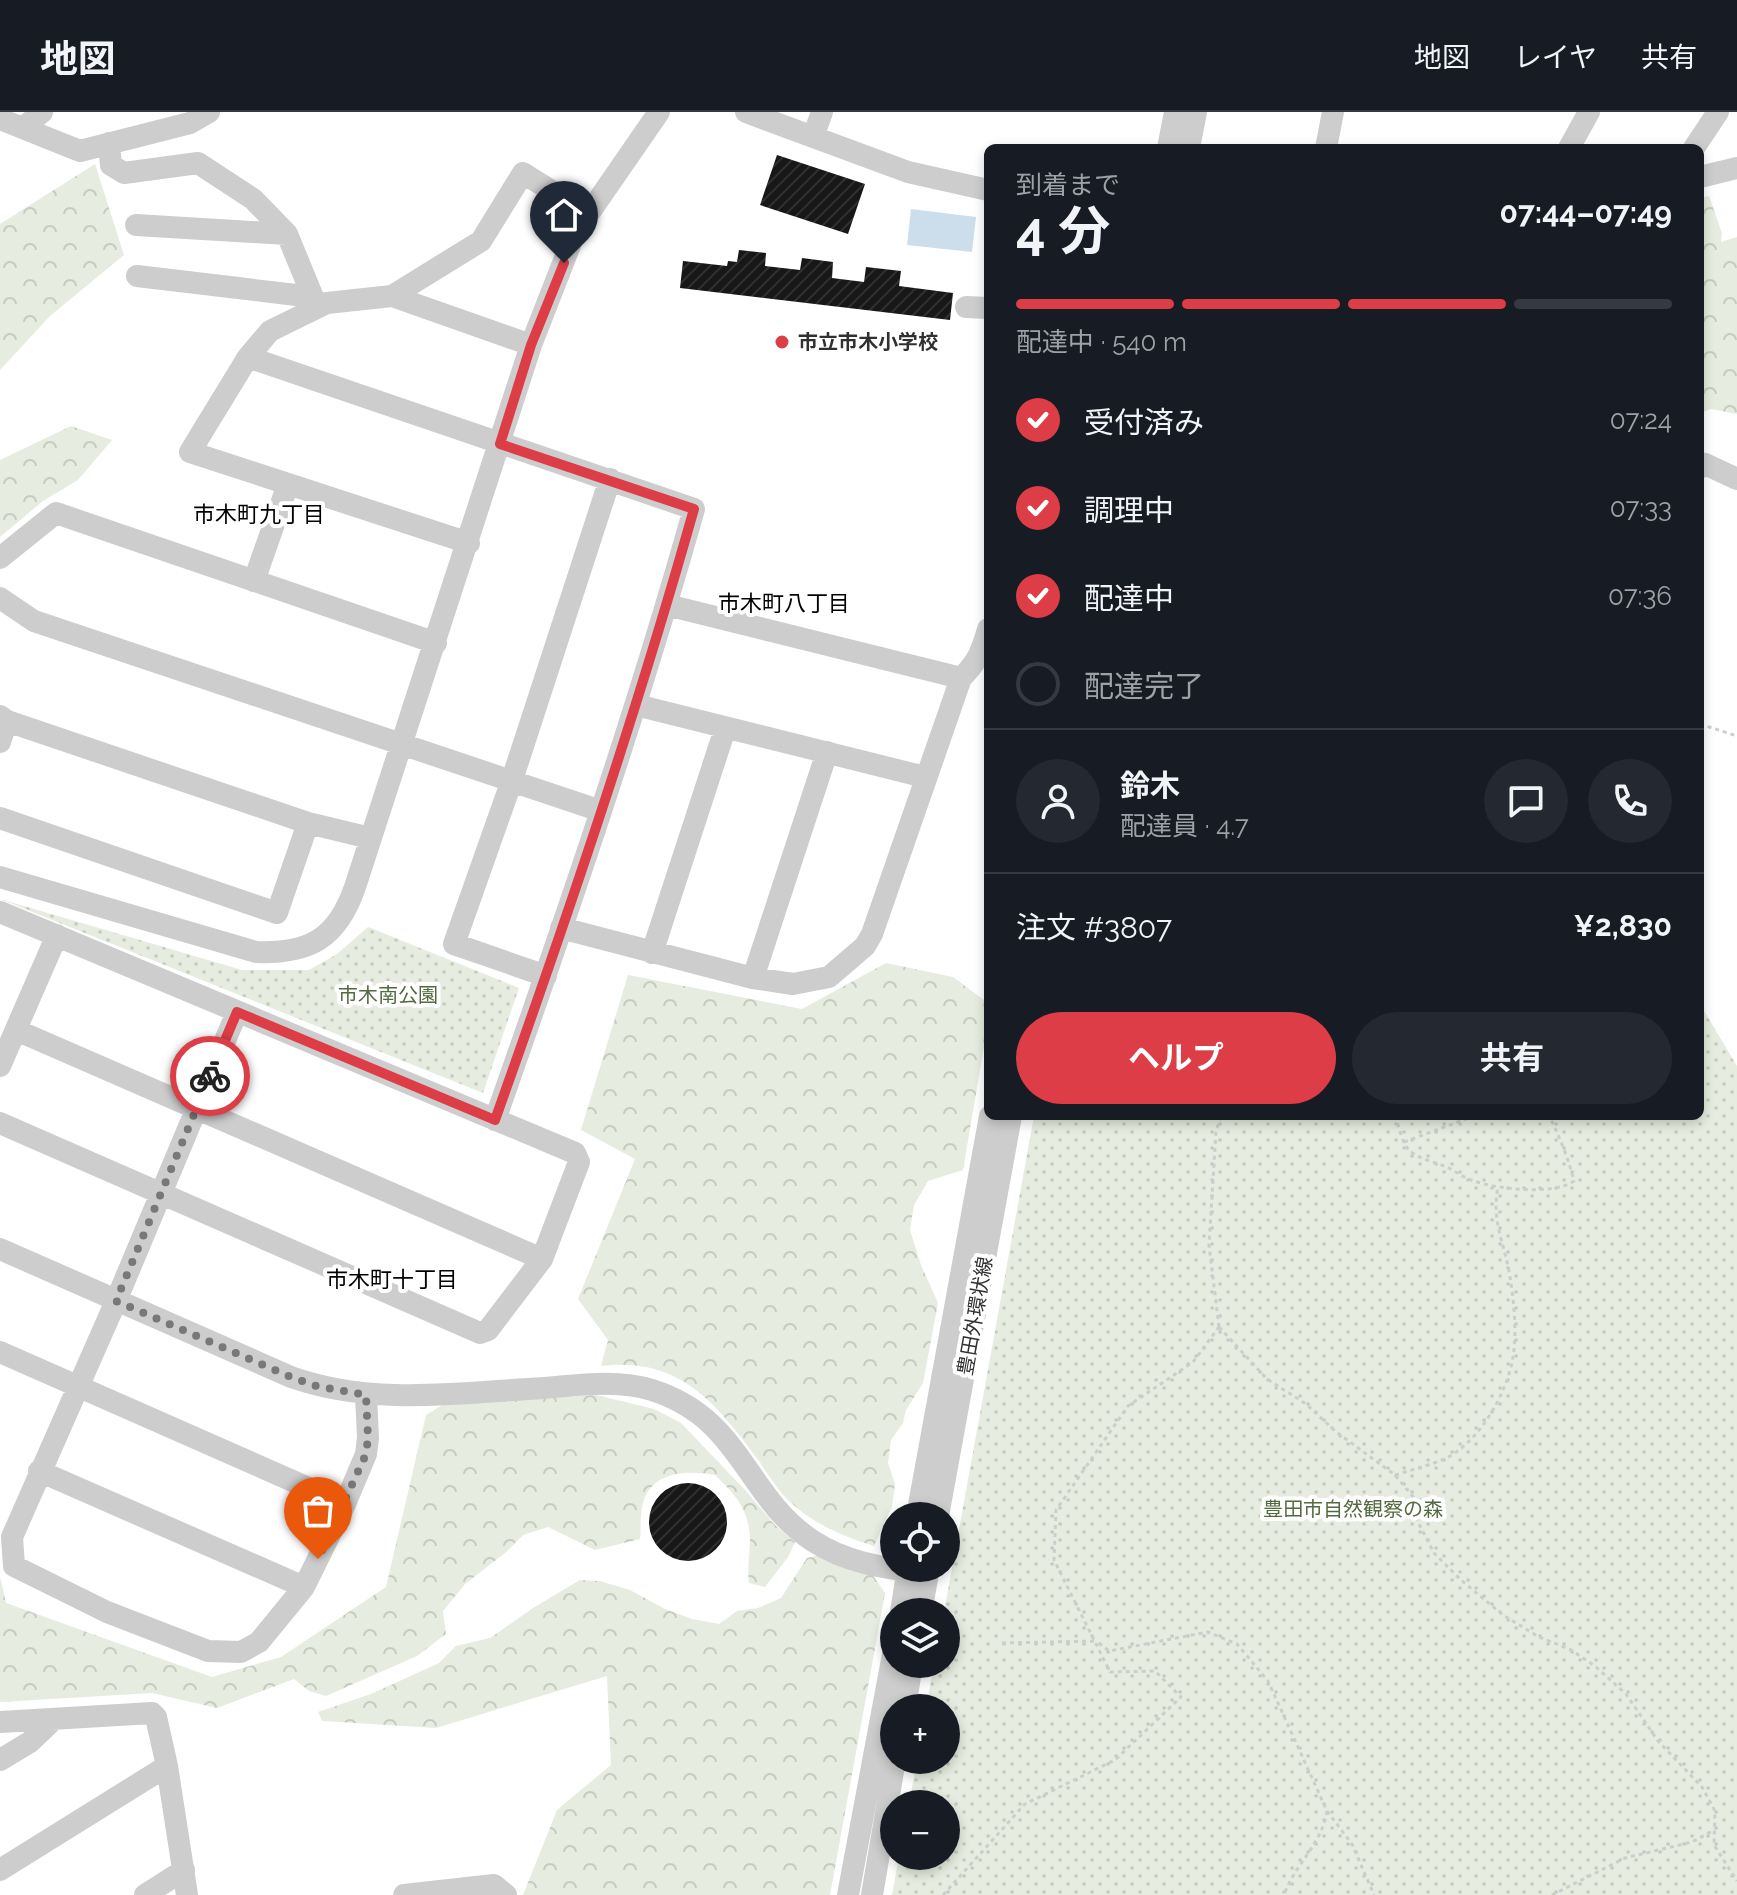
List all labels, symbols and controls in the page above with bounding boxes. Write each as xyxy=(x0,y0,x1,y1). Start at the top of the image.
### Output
text: 地図 xyxy=(40,36,116,81)
text: 地図 xyxy=(1414,41,1470,74)
text: レイヤ xyxy=(1514,41,1597,74)
text: 共有 xyxy=(1641,41,1697,74)
text: 到着まで xyxy=(1016,170,1120,200)
pin xyxy=(530,181,598,263)
icon: home xyxy=(542,193,586,237)
text: 07:44–07:49 xyxy=(1500,195,1672,230)
text: 4 分 xyxy=(1016,200,1110,261)
text: 配達中 · 540 m xyxy=(1016,327,1187,357)
place label: 市立市木小学校 xyxy=(798,330,938,354)
marker: 市立市木小学校 xyxy=(773,333,791,351)
icon: check xyxy=(1016,398,1060,442)
text: 受付済み xyxy=(1084,405,1204,440)
text: 07:24 xyxy=(1610,405,1672,435)
icon: check xyxy=(1016,486,1060,530)
text: 調理中 xyxy=(1084,493,1174,528)
text: 07:33 xyxy=(1610,493,1672,523)
district label: 市木町九丁目 xyxy=(193,501,325,527)
icon: check xyxy=(1016,574,1060,618)
text: 配達中 xyxy=(1084,581,1174,616)
text: 07:36 xyxy=(1608,581,1672,611)
district label: 市木町八丁目 xyxy=(718,590,850,616)
text: 配達完了 xyxy=(1084,669,1204,704)
button: person xyxy=(1016,759,1100,843)
button: chat xyxy=(1484,759,1568,843)
button: phone xyxy=(1588,759,1672,843)
text: 鈴木 xyxy=(1120,768,1180,803)
text: 配達員 · 4.7 xyxy=(1120,811,1249,841)
text: ¥2,830 xyxy=(1573,908,1672,943)
text: 注文 #3807 xyxy=(1016,910,1172,945)
park label: 市木南公園 xyxy=(338,983,438,1007)
button: ヘルプ xyxy=(1016,1012,1336,1104)
button: 共有 xyxy=(1352,1012,1672,1104)
courier xyxy=(170,1036,250,1116)
icon: bike xyxy=(188,1054,232,1098)
street label: 豊田外環状線 xyxy=(953,1255,997,1377)
district label: 市木町十丁目 xyxy=(326,1266,458,1292)
pin xyxy=(284,1477,352,1559)
icon: bag xyxy=(296,1489,340,1533)
park label: 豊田市自然観察の森 xyxy=(1263,1497,1443,1521)
map controls xyxy=(880,1502,960,1870)
button: locate xyxy=(880,1502,960,1582)
button: layers xyxy=(880,1598,960,1678)
button: + xyxy=(880,1694,960,1774)
button: − xyxy=(880,1790,960,1870)

